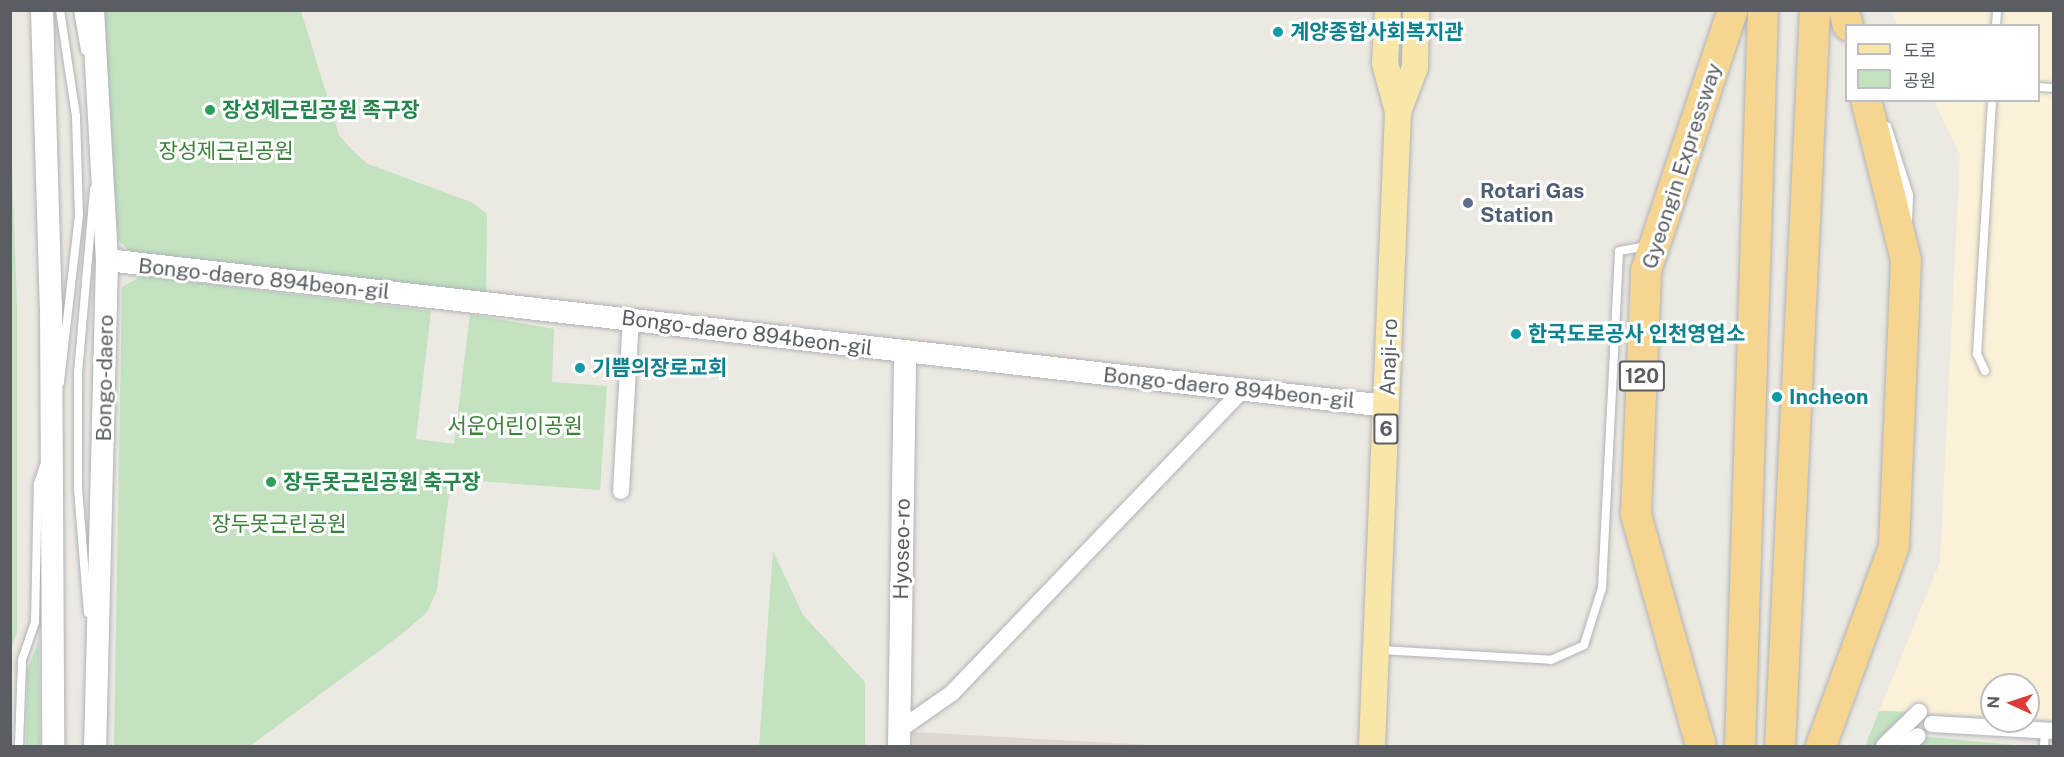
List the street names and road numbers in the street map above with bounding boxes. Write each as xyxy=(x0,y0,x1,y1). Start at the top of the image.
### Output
street label: Gyeongin Expressway xyxy=(1637,60,1727,272)
street label: Bongo-daero 894beon-gil xyxy=(137,253,391,305)
street label: Bongo-daero 894beon-gil xyxy=(620,305,874,361)
street label: Bongo-daero xyxy=(91,314,119,442)
street label: Anaji-ro xyxy=(1375,318,1403,396)
road number: 120 xyxy=(1618,359,1666,393)
street label: Bongo-daero 894beon-gil xyxy=(1102,362,1356,414)
road number: 6 xyxy=(1372,412,1400,446)
street label: Hyoseo-ro xyxy=(889,498,915,600)

